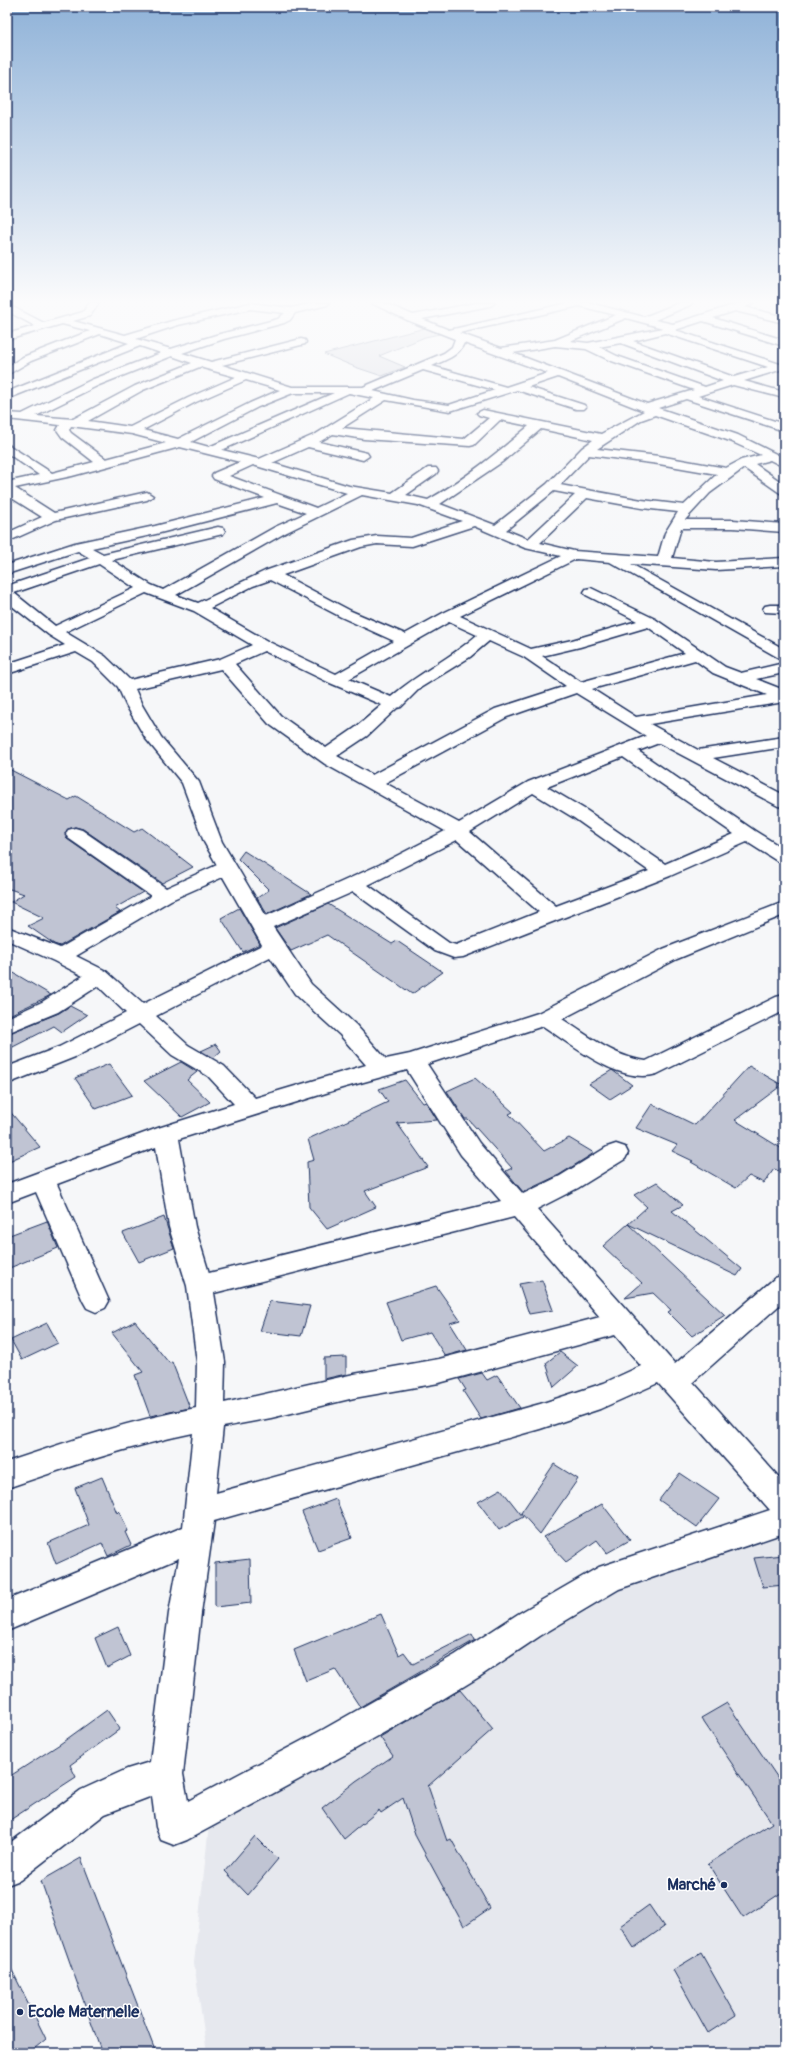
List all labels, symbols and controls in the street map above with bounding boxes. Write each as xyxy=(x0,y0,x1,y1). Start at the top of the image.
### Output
place label: Marché xyxy=(667,1875,716,1895)
marker: Marché xyxy=(719,1880,729,1890)
place label: Ecole Maternelle xyxy=(28,2002,140,2022)
marker: Ecole Maternelle xyxy=(15,2007,25,2017)

